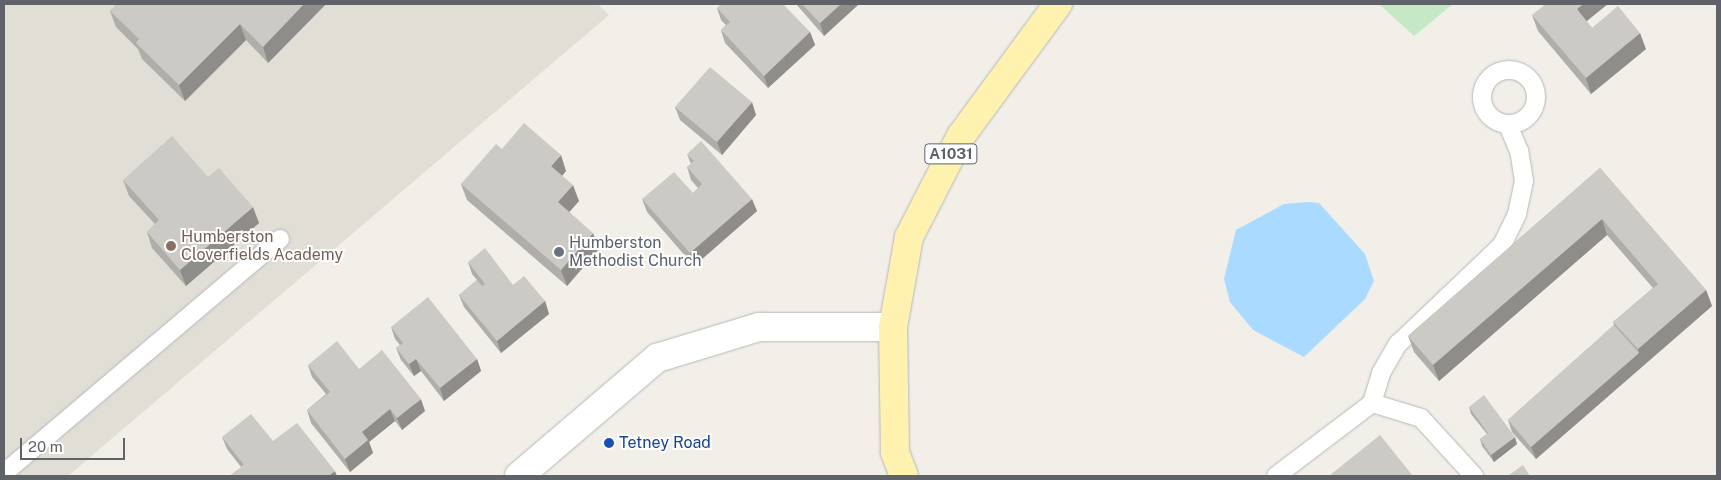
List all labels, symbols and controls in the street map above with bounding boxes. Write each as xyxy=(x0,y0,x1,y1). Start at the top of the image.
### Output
road number: A1031 xyxy=(924,142,978,166)
place label: Humberston Cloverfields Academy xyxy=(181,227,343,265)
place label: Humberston Methodist Church xyxy=(569,233,701,271)
marker: Humberston Cloverfields Academy xyxy=(165,240,177,252)
marker: Humberston Methodist Church xyxy=(553,246,565,258)
scale bar xyxy=(22,428,128,460)
place label: Tetney Road xyxy=(619,433,711,453)
marker: Tetney Road xyxy=(603,437,615,449)
text: 20 m xyxy=(28,438,63,455)

